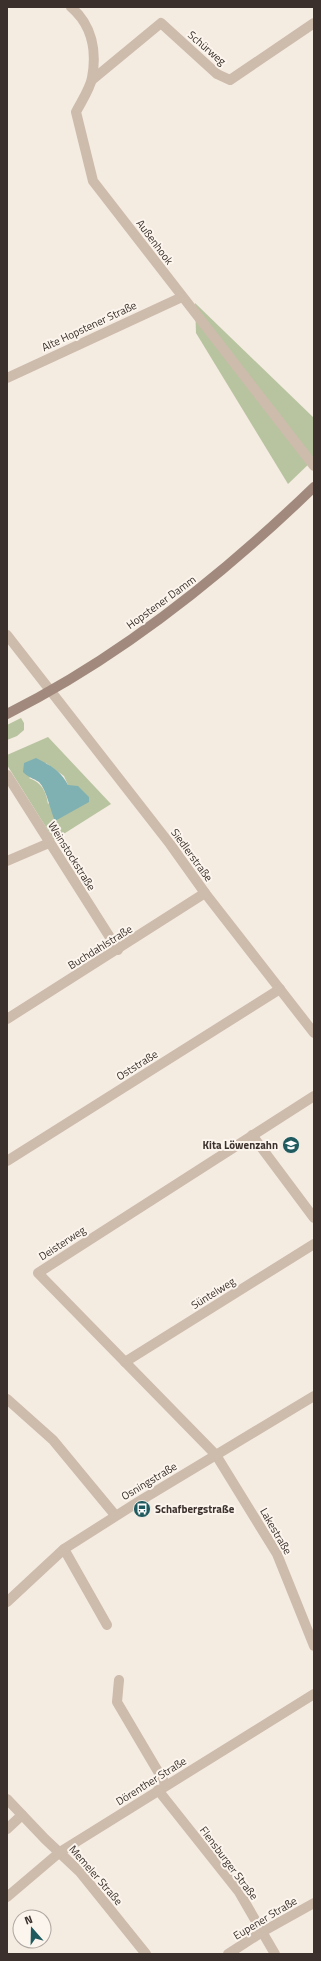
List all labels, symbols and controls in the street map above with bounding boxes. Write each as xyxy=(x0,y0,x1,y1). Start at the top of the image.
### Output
street label: Schürweg xyxy=(184,27,230,69)
street label: Außenhook xyxy=(133,216,178,269)
street label: Alte Hopstener Straße xyxy=(39,297,139,355)
street label: Hopstener Damm xyxy=(123,571,199,633)
street label: Weinstockstraße xyxy=(44,819,100,894)
street label: Siedlerstraße xyxy=(167,825,217,885)
street label: Buchdahlstraße xyxy=(65,921,136,973)
street label: Oststraße xyxy=(113,1046,161,1084)
school or university icon: Kita Löwenzahn xyxy=(281,1135,301,1155)
place label: Kita Löwenzahn xyxy=(203,1137,278,1153)
street label: Deisterweg xyxy=(35,1222,89,1264)
street label: Süntelweg xyxy=(188,1273,238,1313)
street label: Osningstraße xyxy=(118,1458,180,1504)
bus stop icon: Schafbergstraße xyxy=(132,1499,152,1519)
place label: Schafbergstraße xyxy=(155,1501,235,1517)
street label: Lakestraße xyxy=(256,1505,296,1558)
street label: Dörenther Straße xyxy=(113,1753,190,1809)
street label: Flensburger Straße xyxy=(196,1823,262,1904)
street label: Memeler Straße xyxy=(65,1842,127,1909)
street label: Eupener Straße xyxy=(230,1892,300,1943)
north arrow xyxy=(12,1909,52,1949)
text: N xyxy=(22,1911,35,1928)

